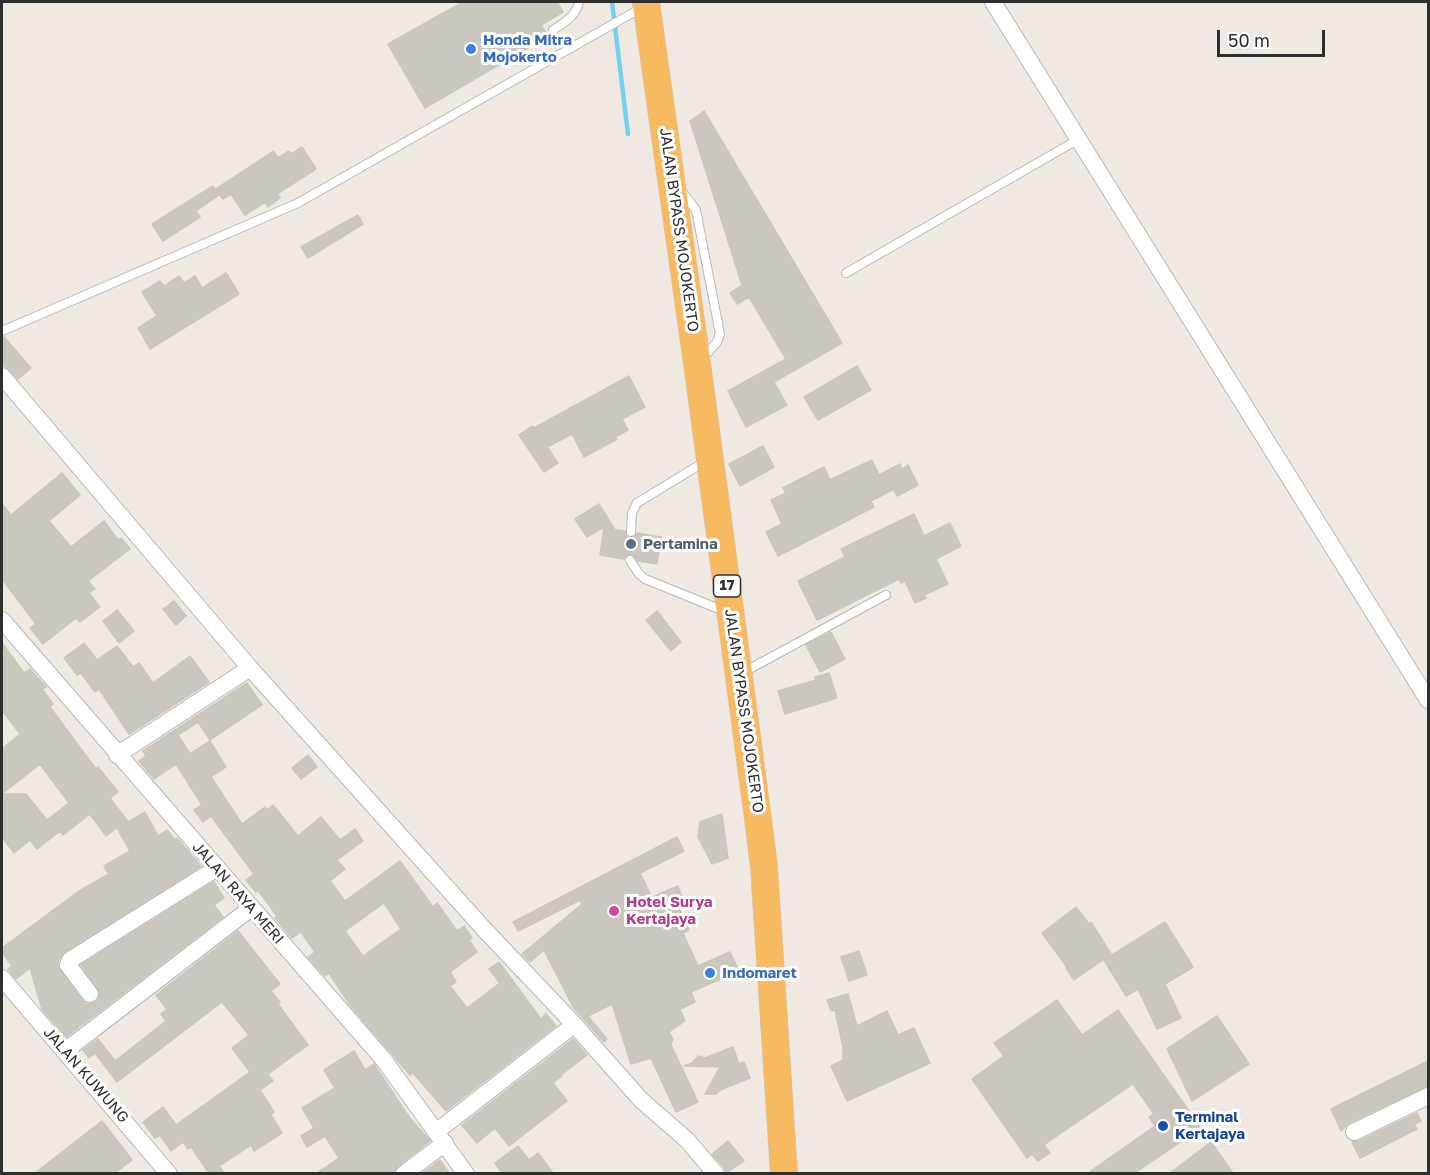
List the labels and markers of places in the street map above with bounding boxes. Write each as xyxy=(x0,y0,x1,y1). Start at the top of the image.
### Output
place label: Honda Mitra Mojokerto xyxy=(483,31,572,66)
marker: Honda Mitra Mojokerto xyxy=(464,42,478,56)
place label: Pertamina xyxy=(643,535,718,553)
marker: Pertamina xyxy=(624,537,638,551)
place label: Hotel Surya Kertajaya xyxy=(626,893,712,928)
marker: Hotel Surya Kertajaya xyxy=(607,904,621,918)
place label: Indomaret xyxy=(722,964,797,982)
marker: Indomaret xyxy=(703,966,717,980)
place label: Terminal Kertajaya xyxy=(1175,1108,1245,1143)
marker: Terminal Kertajaya xyxy=(1156,1119,1170,1133)

